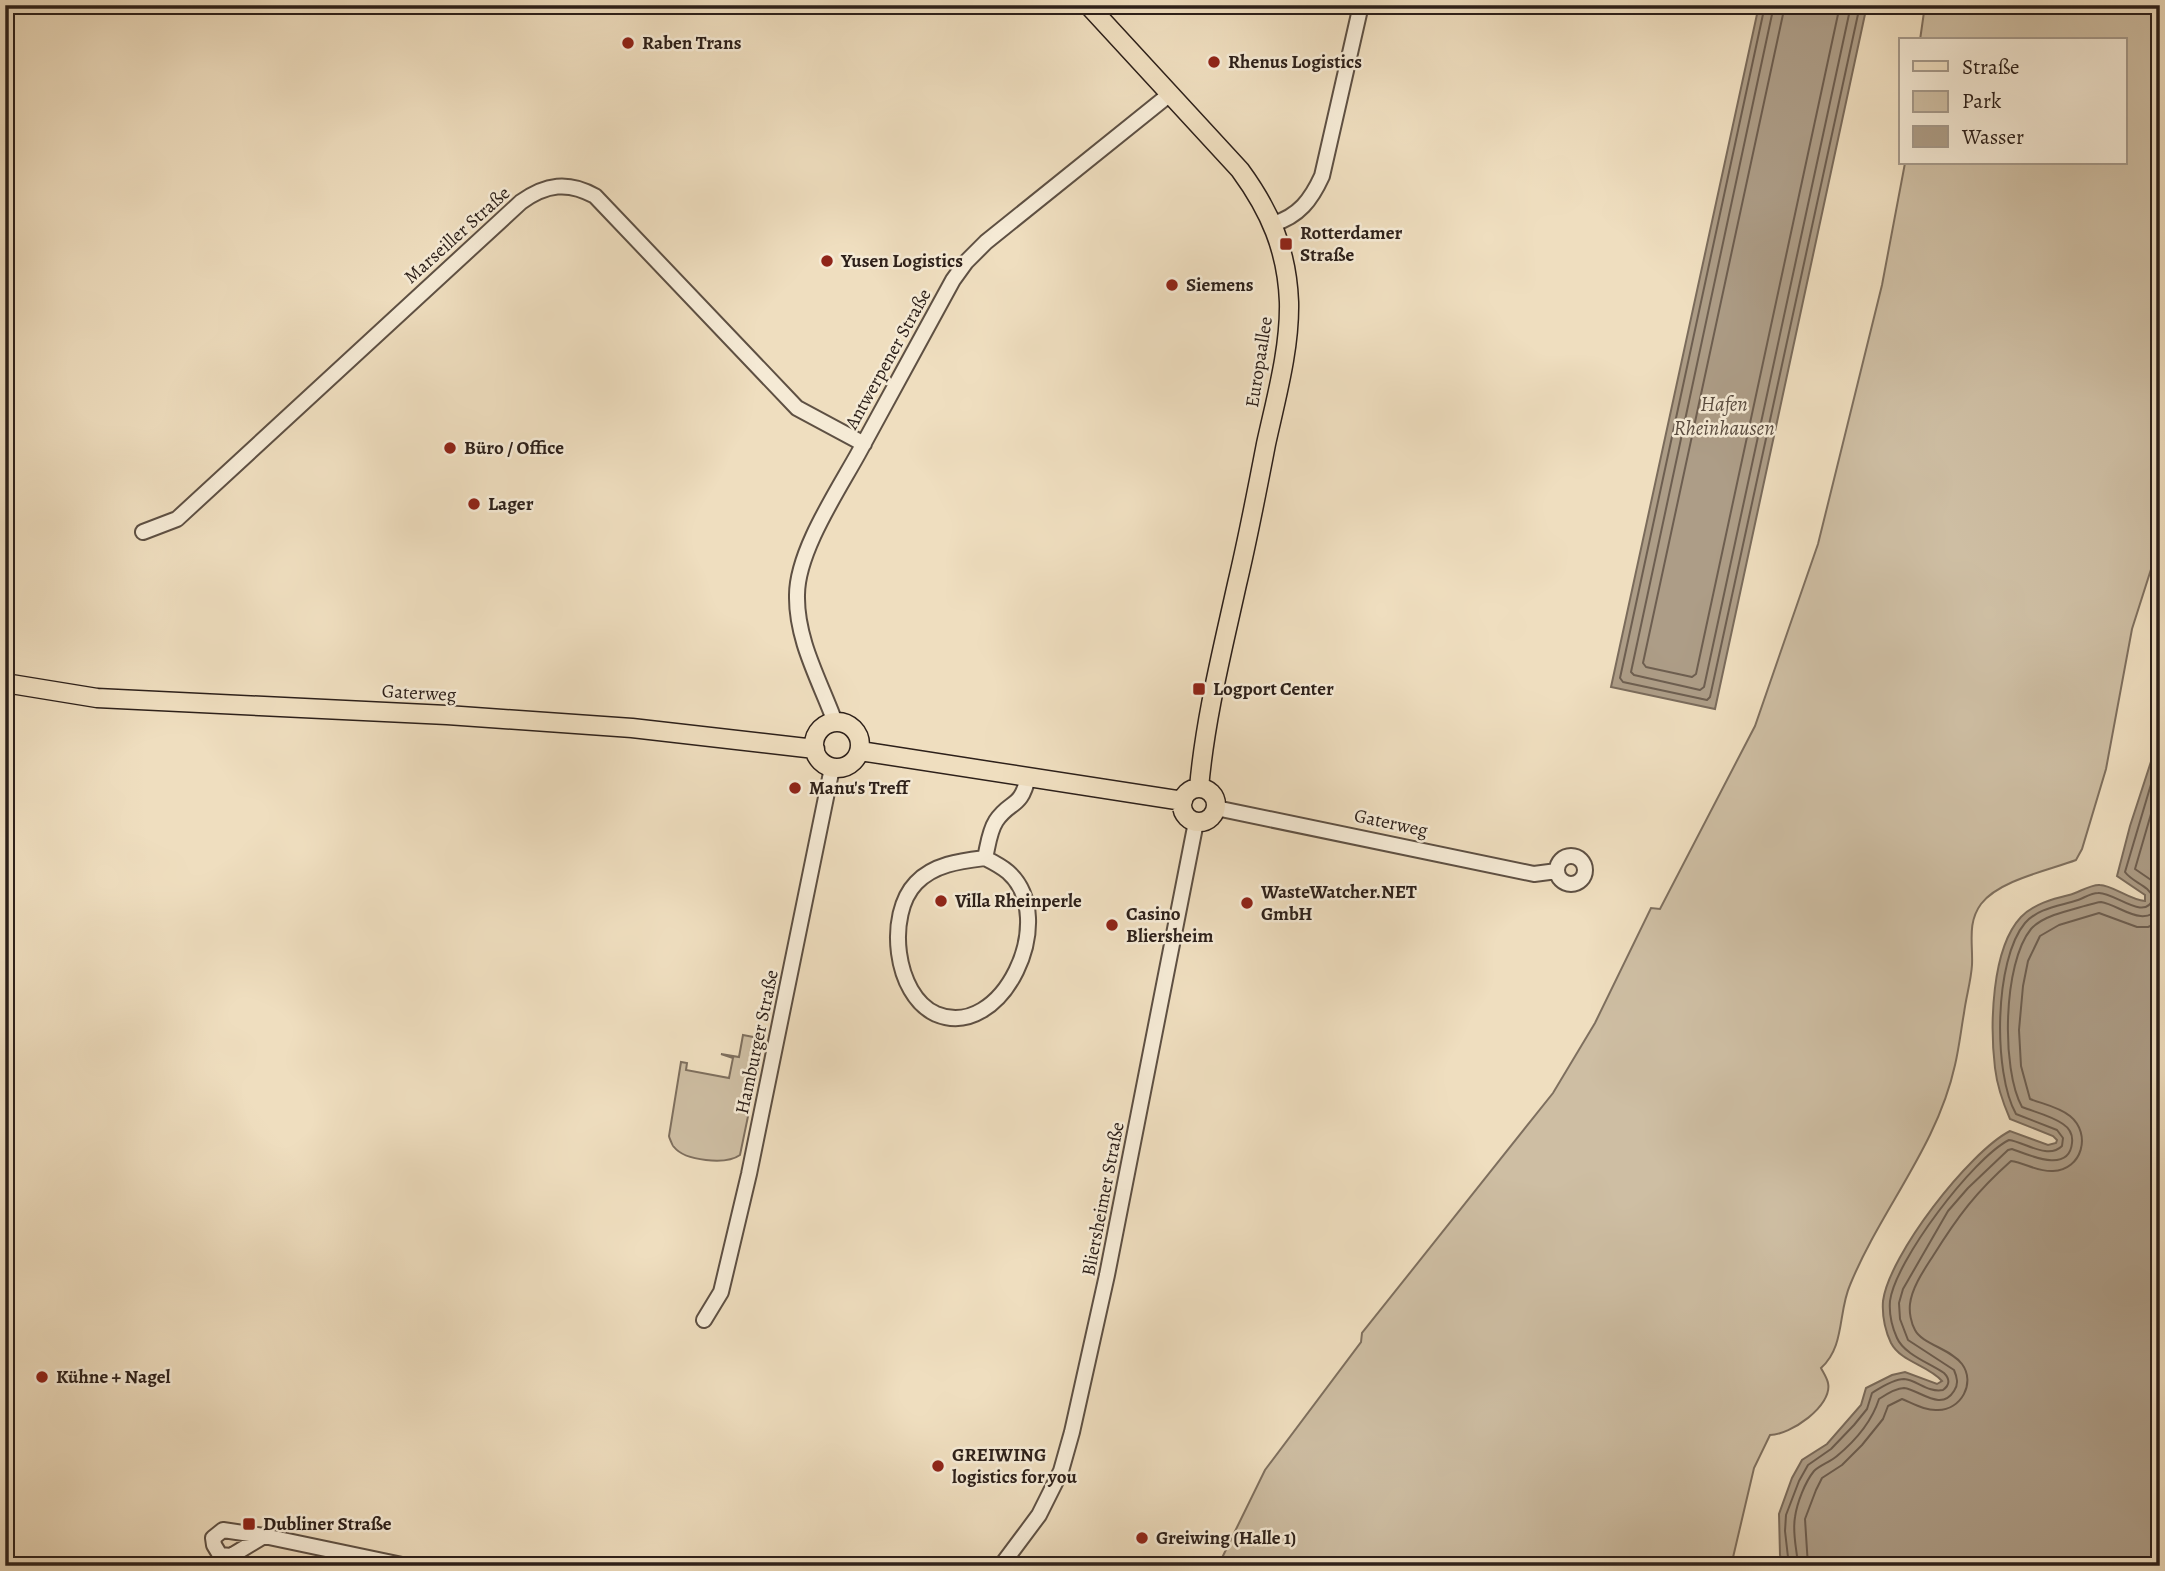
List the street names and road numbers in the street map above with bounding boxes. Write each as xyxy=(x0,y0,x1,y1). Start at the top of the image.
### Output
street label: Marseiller Straße xyxy=(398,180,516,290)
street label: Antwerpener Straße xyxy=(838,284,937,435)
street label: Europaallee xyxy=(1239,315,1279,409)
street label: Gaterweg xyxy=(381,678,457,708)
street label: Gaterweg xyxy=(1352,803,1431,844)
street label: Hamburger Straße xyxy=(729,967,785,1117)
street label: Bliersheimer Straße xyxy=(1075,1120,1131,1278)

